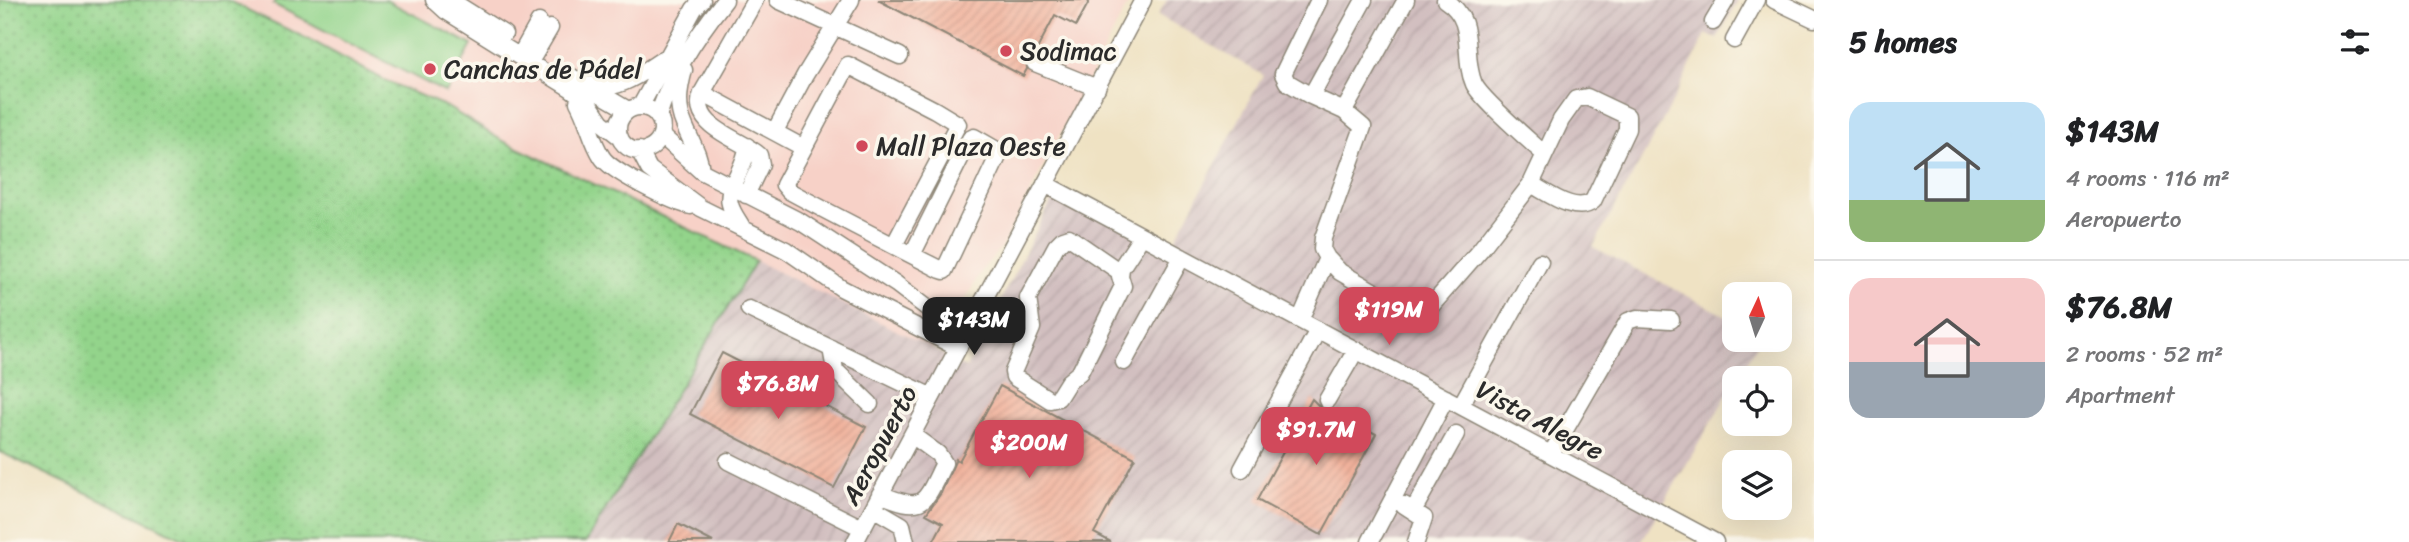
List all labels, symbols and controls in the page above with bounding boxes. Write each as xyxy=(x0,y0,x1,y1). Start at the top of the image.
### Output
text: 5 homes xyxy=(1849,15,1957,69)
icon: filters xyxy=(2336,23,2374,61)
place label: Sodimac xyxy=(1020,28,1116,74)
marker: Sodimac xyxy=(998,43,1014,59)
place label: Canchas de Pádel xyxy=(444,46,643,92)
marker: Canchas de Pádel xyxy=(422,61,438,77)
text: $143M xyxy=(2066,104,2159,158)
place label: Mall Plaza Oeste xyxy=(876,123,1066,169)
icon: home xyxy=(1905,130,1989,214)
marker: Mall Plaza Oeste xyxy=(854,138,870,154)
text: 4 rooms · 116 m² xyxy=(2066,158,2230,199)
text: Aeropuerto xyxy=(2066,199,2181,240)
text: $76.8M xyxy=(2066,280,2172,334)
north arrow xyxy=(1722,282,1792,352)
map controls xyxy=(1722,282,1792,520)
pin: $119M xyxy=(1340,288,1438,347)
text: $119M xyxy=(1355,289,1423,330)
pin: $143M xyxy=(925,298,1023,357)
text: $143M xyxy=(938,299,1010,340)
icon: home xyxy=(1905,306,1989,390)
text: 2 rooms · 52 m² xyxy=(2066,334,2223,375)
pin: $76.8M xyxy=(721,362,835,421)
text: $76.8M xyxy=(737,363,819,404)
button: locate xyxy=(1722,366,1792,436)
street label: Vista Alegre xyxy=(1467,367,1613,473)
text: Apartment xyxy=(2066,375,2175,416)
street label: Aeropuerto xyxy=(828,377,930,514)
pin: $91.7M xyxy=(1259,407,1373,467)
text: $91.7M xyxy=(1277,409,1355,450)
pin: $200M xyxy=(980,420,1078,480)
text: $200M xyxy=(991,422,1067,463)
button: layers xyxy=(1722,450,1792,520)

